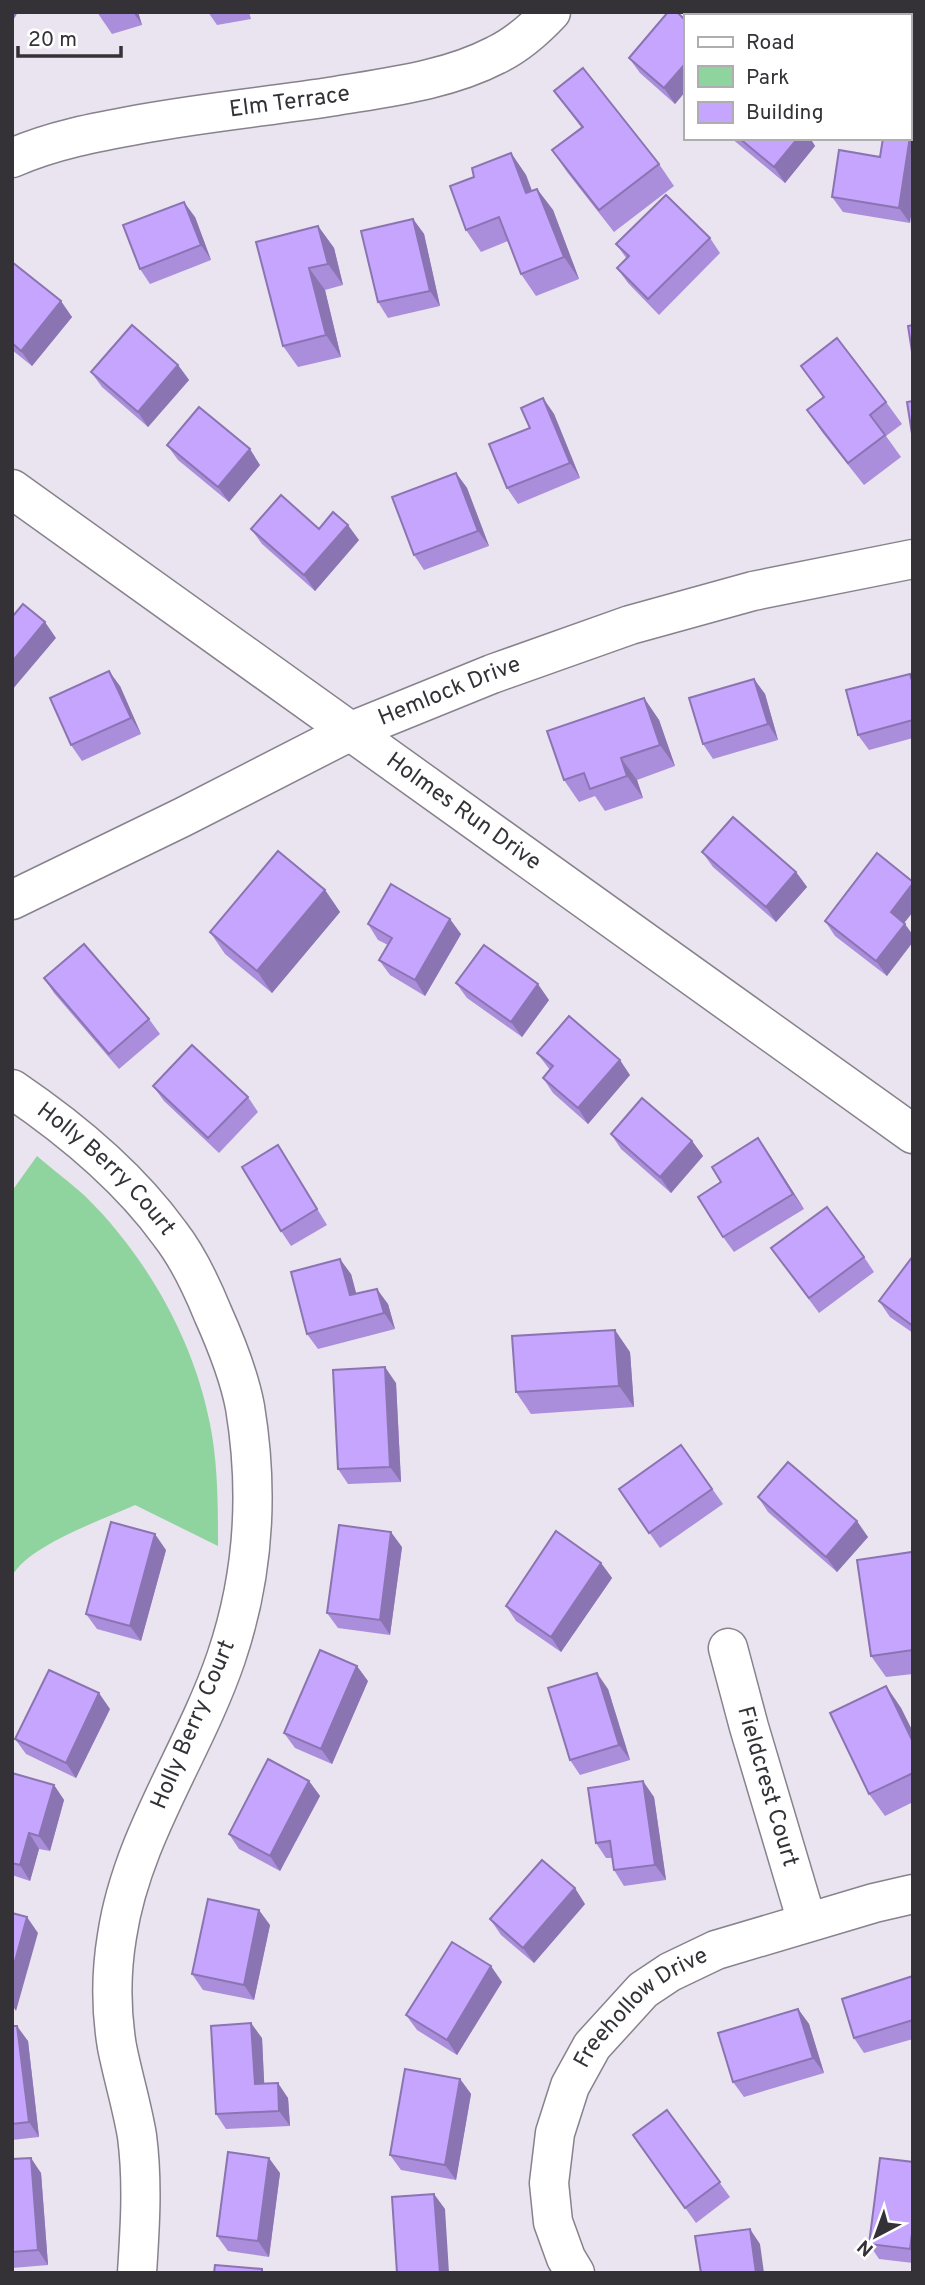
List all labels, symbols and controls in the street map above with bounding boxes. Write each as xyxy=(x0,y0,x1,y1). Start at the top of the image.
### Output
scale bar xyxy=(18,14,121,58)
legend xyxy=(684,14,911,140)
text: 20 m xyxy=(28,27,77,54)
text: Road xyxy=(746,30,795,57)
text: Park xyxy=(746,65,789,92)
street label: Elm Terrace xyxy=(228,79,352,125)
text: Building xyxy=(746,100,824,127)
street label: Hemlock Drive xyxy=(374,650,525,733)
street label: Holmes Run Drive xyxy=(380,747,547,877)
street label: Holly Berry Court xyxy=(31,1097,181,1242)
street label: Holly Berry Court xyxy=(145,1636,243,1814)
street label: Fieldcrest Court xyxy=(730,1703,804,1870)
street label: Freehollow Drive xyxy=(568,1941,713,2073)
north arrow xyxy=(841,2201,911,2271)
text: N xyxy=(853,2234,879,2261)

